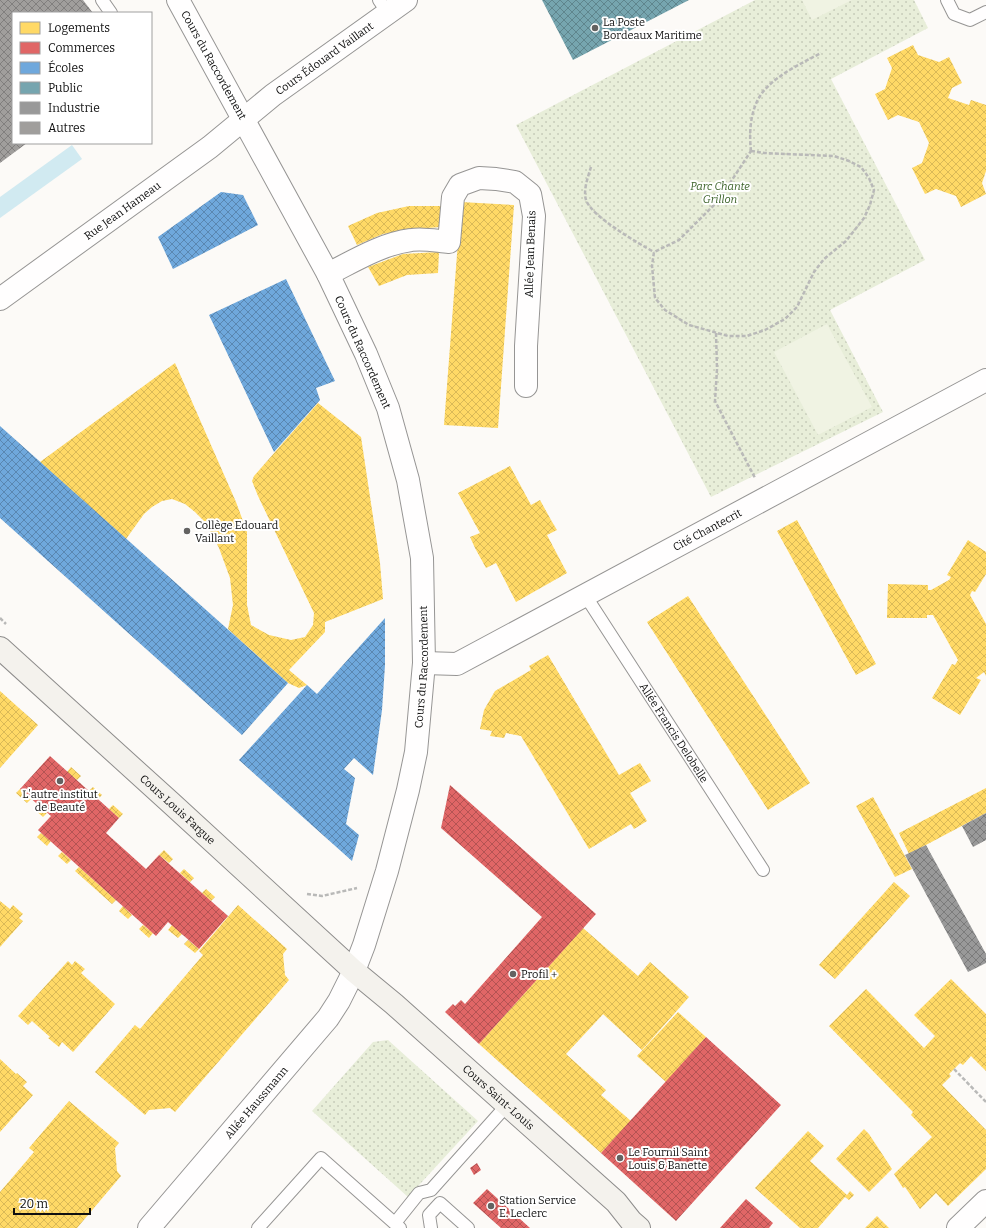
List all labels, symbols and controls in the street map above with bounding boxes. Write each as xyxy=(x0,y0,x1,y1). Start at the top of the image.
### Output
street label: Cours du Raccordement xyxy=(178,9,249,122)
legend xyxy=(12,12,152,144)
place label: La Poste Bordeaux Maritime xyxy=(603,16,702,42)
street label: Cours Édouard Vaillant xyxy=(273,19,376,98)
text: Logements xyxy=(48,21,110,35)
marker: La Poste Bordeaux Maritime xyxy=(590,23,600,33)
text: Commerces xyxy=(48,41,115,55)
text: Écoles xyxy=(48,60,84,75)
text: Public xyxy=(48,81,83,95)
text: Industrie xyxy=(48,101,100,115)
text: Autres xyxy=(48,121,86,135)
street label: Rue Jean Hameau xyxy=(82,179,163,243)
park label: Parc Chante Grillon xyxy=(690,180,750,206)
street label: Allée Jean Benais xyxy=(522,210,539,298)
street label: Cours du Raccordement xyxy=(332,294,393,411)
street label: Cité Chantecrit xyxy=(671,506,744,554)
place label: Collège Edouard Vaillant xyxy=(195,519,279,545)
marker: Collège Edouard Vaillant xyxy=(182,526,192,536)
street label: Cours du Raccordement xyxy=(412,605,431,729)
street label: Allée Francis Delobelle xyxy=(637,681,711,785)
street label: Cours Louis Fargue xyxy=(137,772,218,847)
marker: L'autre institut de Beauté xyxy=(55,776,65,786)
place label: L'autre institut de Beauté xyxy=(22,788,98,814)
place label: Profil + xyxy=(521,968,557,981)
marker: Profil + xyxy=(508,969,518,979)
street label: Cours Saint-Louis xyxy=(460,1062,537,1133)
street label: Allée Haussmann xyxy=(222,1064,291,1141)
place label: Le Fournil Saint Louis & Banette xyxy=(628,1146,708,1172)
marker: Le Fournil Saint Louis & Banette xyxy=(615,1153,625,1163)
scale bar xyxy=(14,1190,90,1216)
place label: Station Service E. Leclerc xyxy=(499,1194,576,1220)
text: 20 m xyxy=(20,1197,49,1211)
marker: Station Service E. Leclerc xyxy=(486,1201,496,1211)

